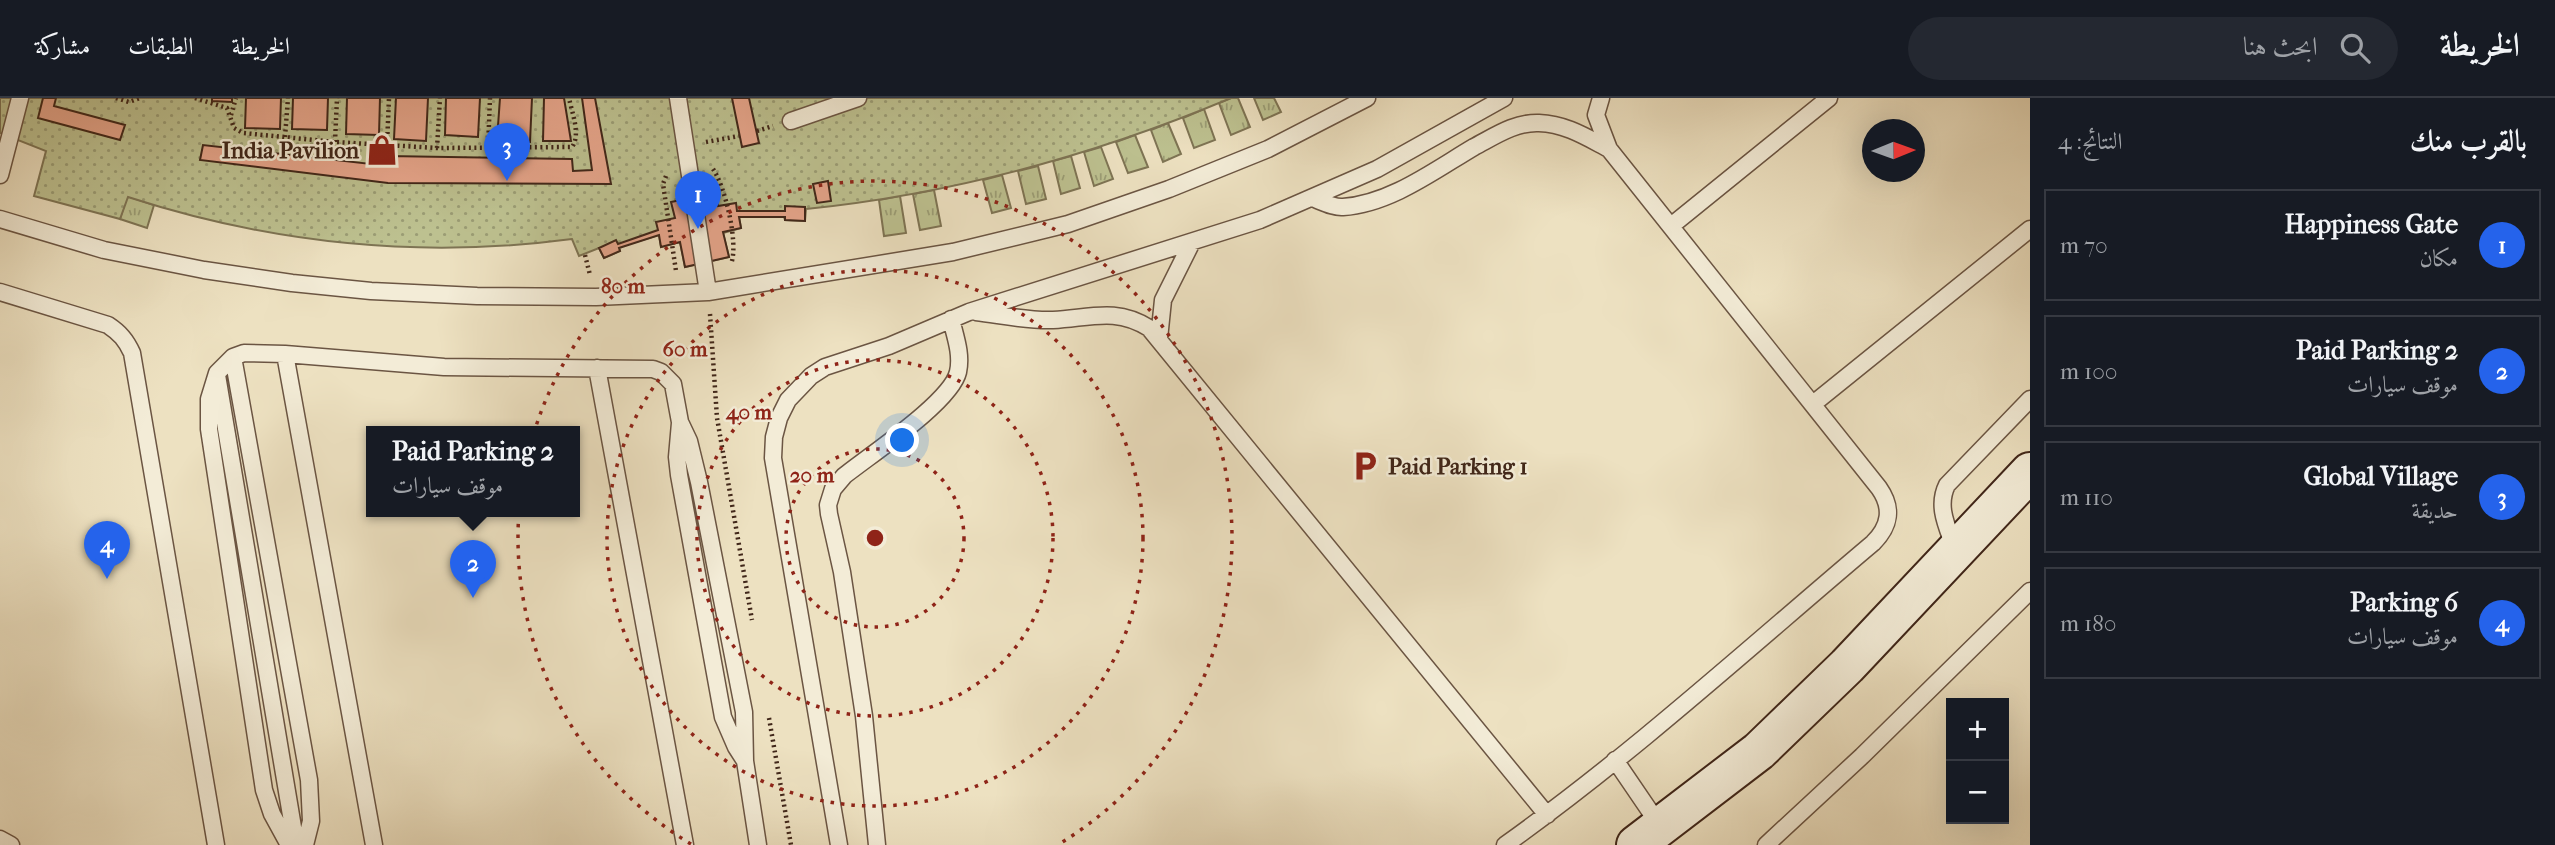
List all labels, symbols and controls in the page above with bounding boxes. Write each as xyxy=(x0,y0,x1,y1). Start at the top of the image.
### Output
search box xyxy=(1908,17,2398,80)
text: الخريطة xyxy=(2440,26,2520,65)
icon: search xyxy=(2336,29,2374,67)
text: ابحث هنا xyxy=(2243,31,2318,62)
text: مشاركة xyxy=(35,32,90,60)
text: الطبقات xyxy=(128,32,194,60)
text: الخريطة xyxy=(232,32,290,60)
north arrow xyxy=(1862,119,1925,182)
pin: 3 xyxy=(484,123,530,181)
text: بالقرب منك xyxy=(2410,124,2527,159)
text: النتائج: 4 xyxy=(2058,128,2122,155)
shop icon: India Pavilion xyxy=(365,133,399,167)
place label: India Pavilion xyxy=(222,137,360,164)
pin: 1 xyxy=(675,171,721,229)
text: Happiness Gate xyxy=(2284,209,2458,240)
text: 70 m xyxy=(2060,232,2108,259)
text: 1 xyxy=(2498,232,2506,259)
text: مكان xyxy=(2419,245,2458,272)
text: 80 m xyxy=(601,274,646,298)
text: Paid Parking 2 xyxy=(2296,335,2458,366)
text: 60 m xyxy=(663,337,708,361)
text: 100 m xyxy=(2060,358,2118,385)
text: 2 xyxy=(2496,358,2508,385)
text: موقف سيارات xyxy=(2347,371,2458,398)
text: 40 m xyxy=(725,400,773,425)
your location xyxy=(885,423,919,457)
popup xyxy=(366,426,580,517)
text: Paid Parking 2 xyxy=(392,436,554,467)
parking icon: Paid Parking 1 xyxy=(1348,449,1382,483)
place label: Paid Parking 1 xyxy=(1388,453,1528,480)
text: Global Village xyxy=(2303,461,2458,492)
text: 20 m xyxy=(790,463,835,487)
text: موقف سيارات xyxy=(392,472,503,499)
text: 110 m xyxy=(2060,484,2113,511)
text: 3 xyxy=(2497,484,2507,511)
text: حديقة xyxy=(2411,497,2458,524)
pin: 4 xyxy=(84,521,130,579)
centre of rings xyxy=(863,526,887,550)
pin: 2 xyxy=(450,540,496,598)
text: Parking 6 xyxy=(2350,587,2458,618)
text: 180 m xyxy=(2060,610,2117,637)
text: 4 xyxy=(2495,610,2509,637)
text: موقف سيارات xyxy=(2347,623,2458,650)
map controls xyxy=(1946,698,2009,824)
button: + xyxy=(1946,698,2009,761)
button: − xyxy=(1946,761,2009,824)

